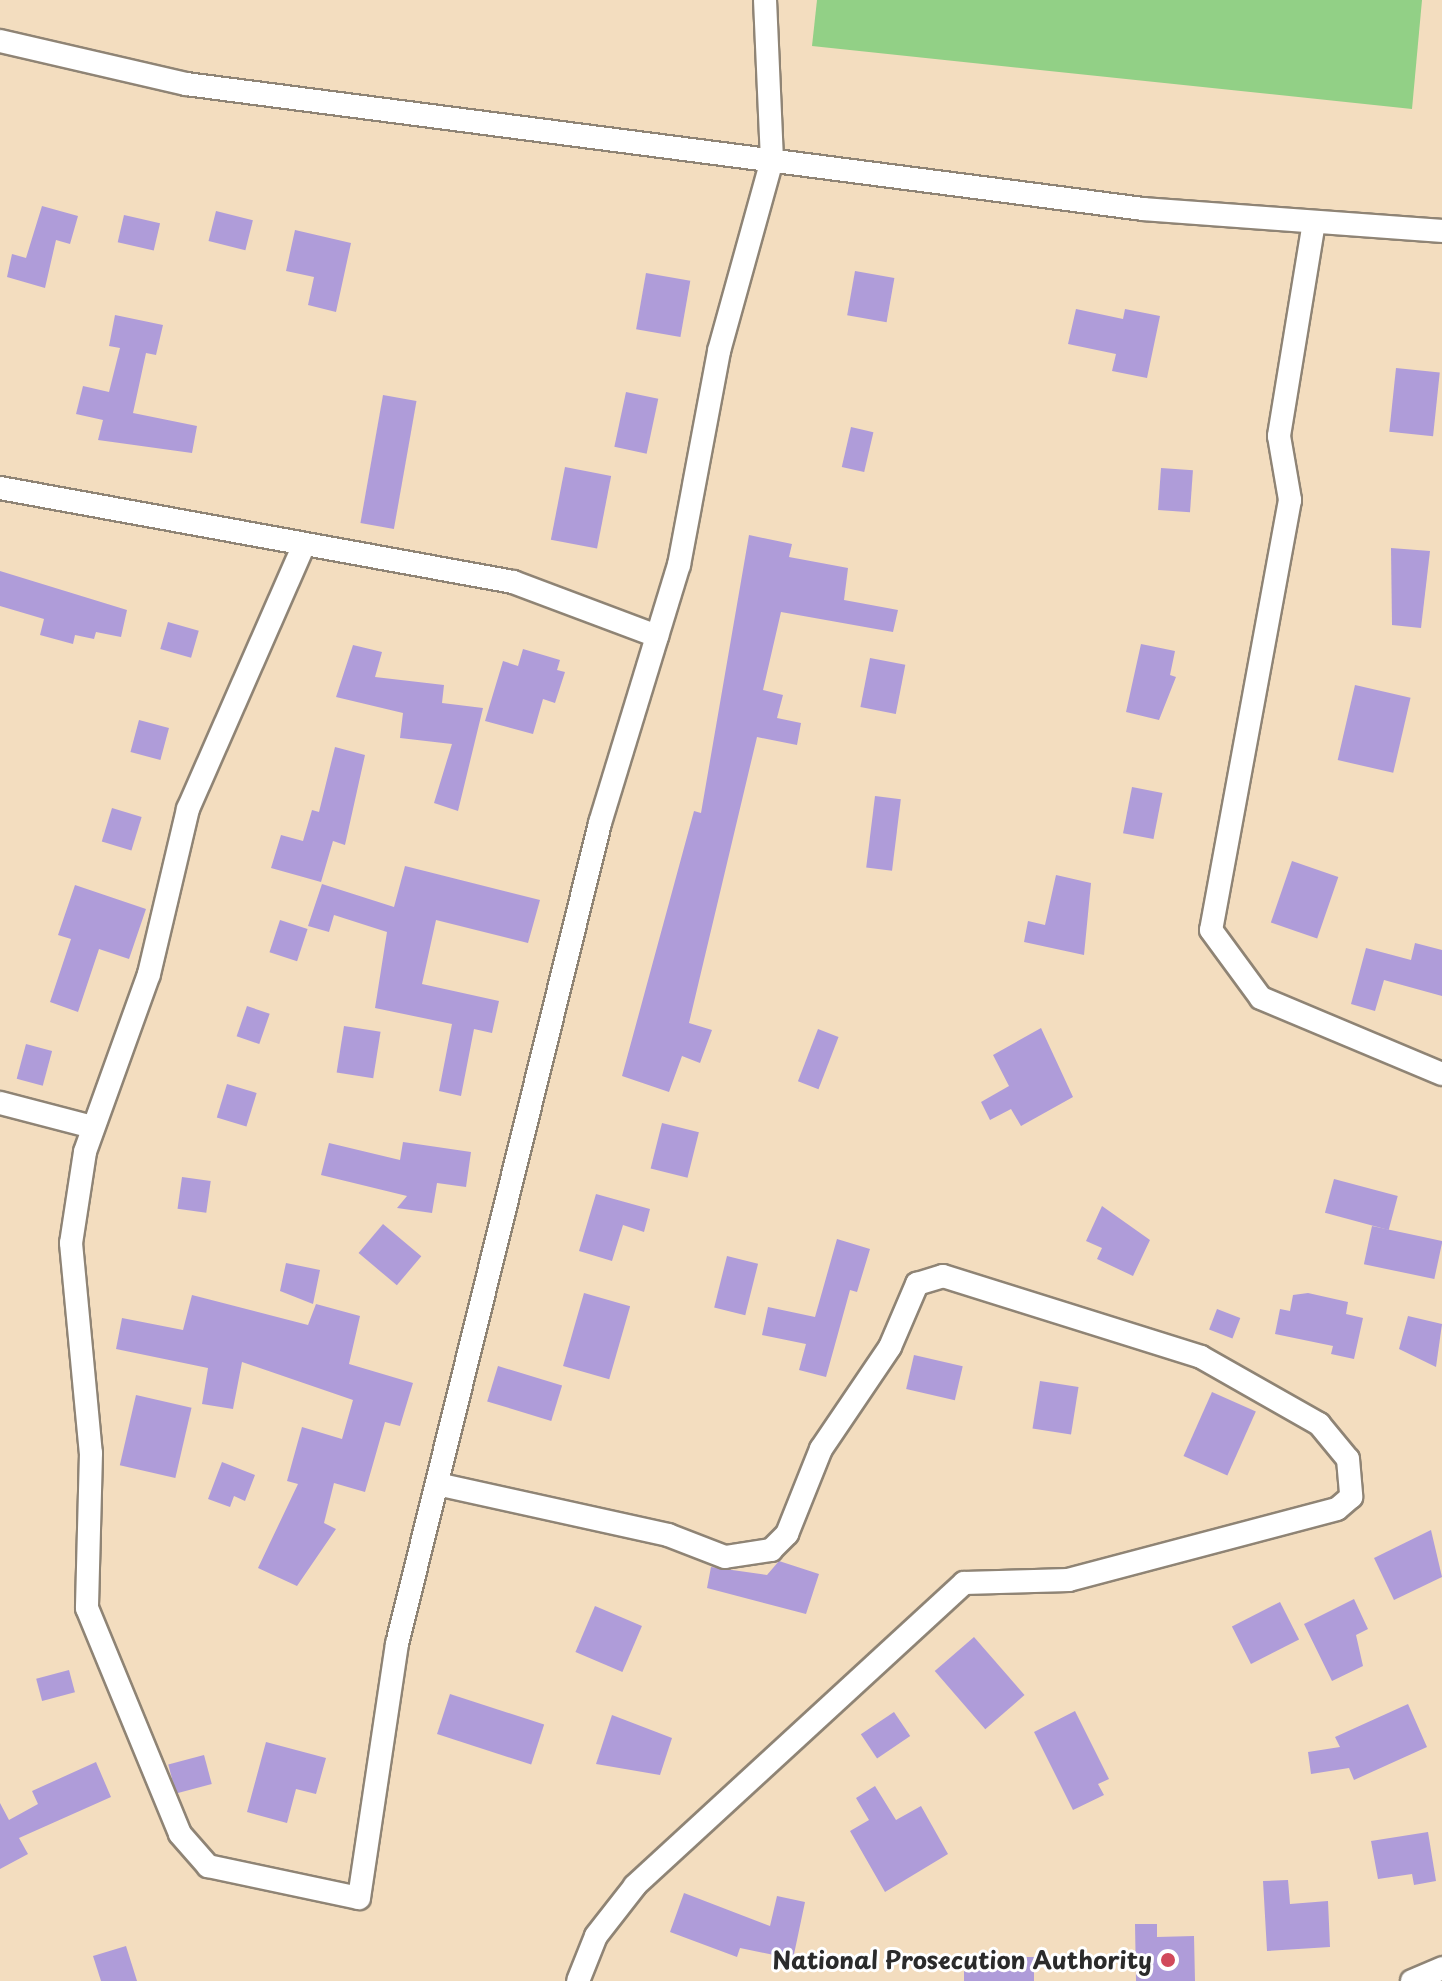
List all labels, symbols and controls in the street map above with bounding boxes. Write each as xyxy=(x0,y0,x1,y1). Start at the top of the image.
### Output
place label: National Prosecution Authority xyxy=(771,1946,1152,1974)
marker: National Prosecution Authority xyxy=(1159,1951,1177,1969)

